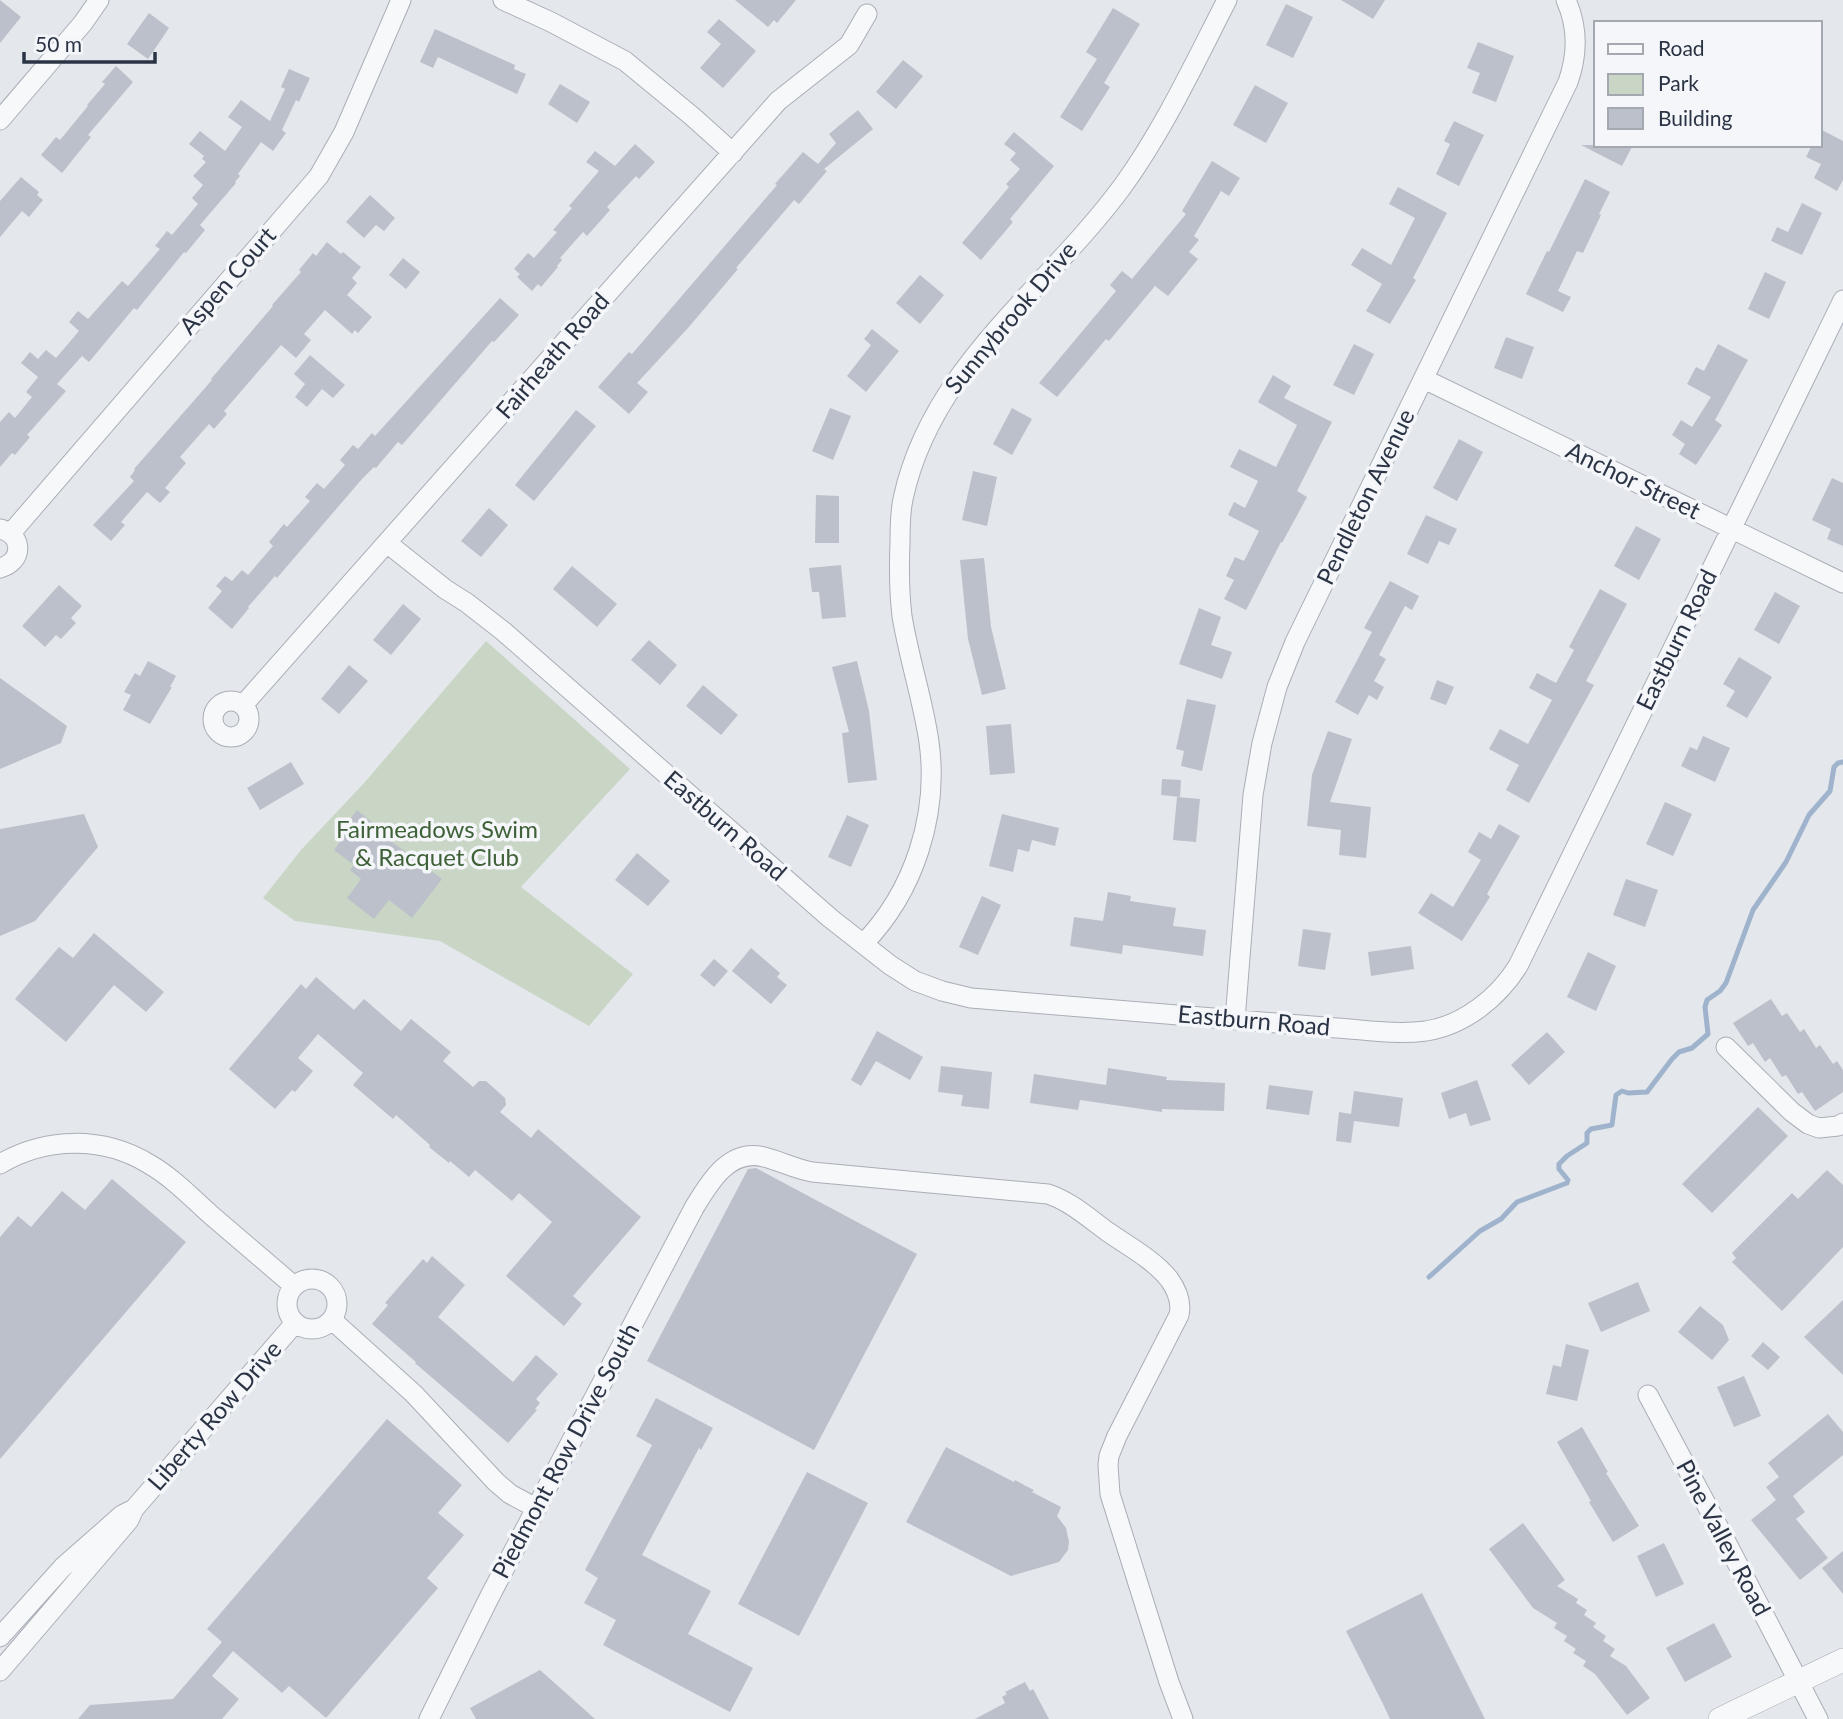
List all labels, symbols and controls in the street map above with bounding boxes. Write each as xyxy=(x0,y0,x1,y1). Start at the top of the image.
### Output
scale bar xyxy=(24,21,156,65)
legend xyxy=(1594,21,1822,147)
text: 50 m xyxy=(35,31,82,56)
text: Road xyxy=(1658,35,1705,60)
text: Park xyxy=(1658,70,1699,95)
text: Building xyxy=(1658,105,1733,130)
street label: Aspen Court xyxy=(172,220,282,339)
street label: Sunnybrook Drive xyxy=(938,235,1082,399)
street label: Fairheath Road xyxy=(489,286,614,424)
street label: Pendleton Avenue xyxy=(1310,404,1420,589)
street label: Anchor Street xyxy=(1562,435,1706,525)
street label: Eastburn Road xyxy=(1629,564,1722,714)
street label: Eastburn Road xyxy=(659,764,793,886)
park label: Fairmeadows Swim & Racquet Club xyxy=(336,814,538,871)
street label: Eastburn Road xyxy=(1177,998,1332,1041)
street label: Piedmont Row Drive South xyxy=(485,1318,644,1583)
street label: Liberty Row Drive xyxy=(141,1334,287,1496)
street label: Pine Valley Road xyxy=(1671,1454,1778,1620)

